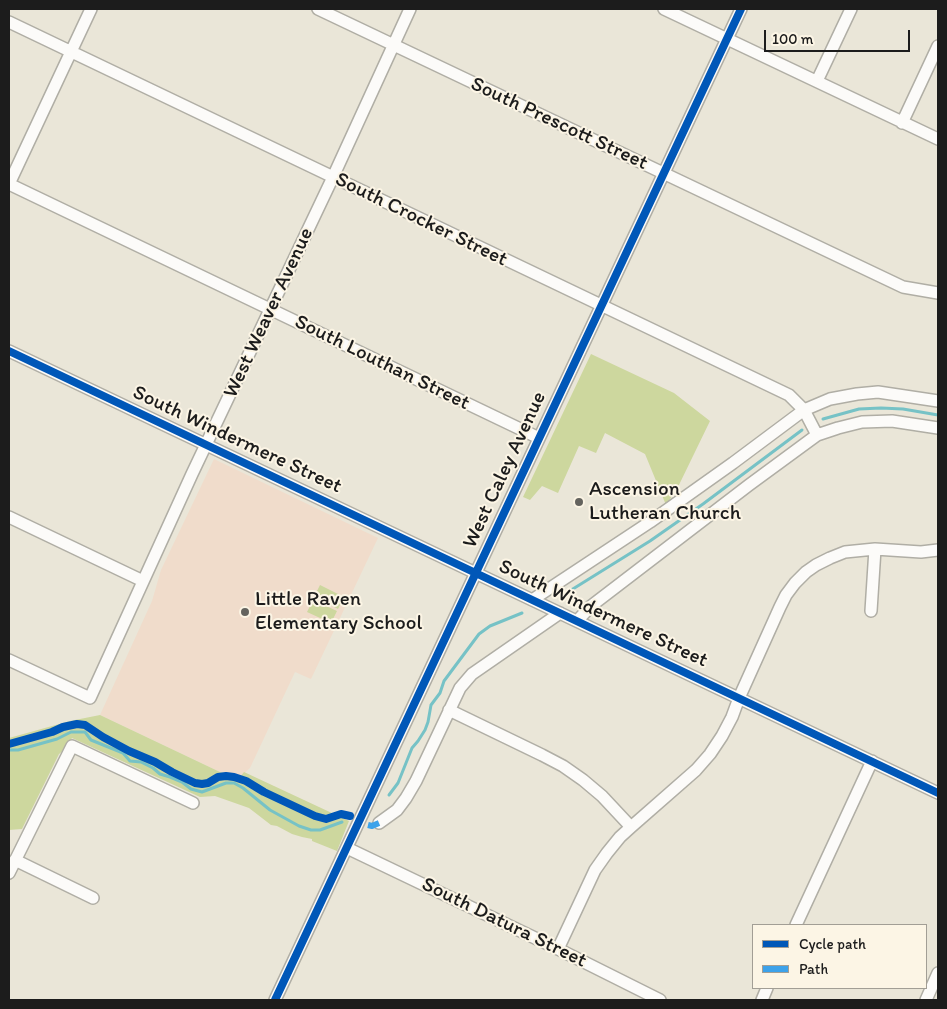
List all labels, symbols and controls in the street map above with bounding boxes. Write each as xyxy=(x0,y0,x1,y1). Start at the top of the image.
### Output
scale bar xyxy=(767,20,913,52)
text: 100 m xyxy=(772,30,813,48)
street label: South Prescott Street xyxy=(466,72,652,176)
street label: South Crocker Street xyxy=(331,167,511,273)
street label: West Weaver Avenue xyxy=(219,224,319,402)
street label: South Louthan Street xyxy=(290,310,474,416)
street label: South Windermere Street xyxy=(128,380,346,500)
street label: West Caley Avenue xyxy=(458,388,552,552)
place label: Ascension Lutheran Church xyxy=(589,477,741,527)
marker: Ascension Lutheran Church xyxy=(573,496,585,508)
street label: South Windermere Street xyxy=(494,554,712,674)
place label: Little Raven Elementary School xyxy=(255,587,422,637)
marker: Little Raven Elementary School xyxy=(239,606,251,618)
street label: South Datura Street xyxy=(417,872,591,974)
legend xyxy=(752,924,927,989)
text: Cycle path xyxy=(799,935,866,953)
text: Path xyxy=(799,960,828,978)

